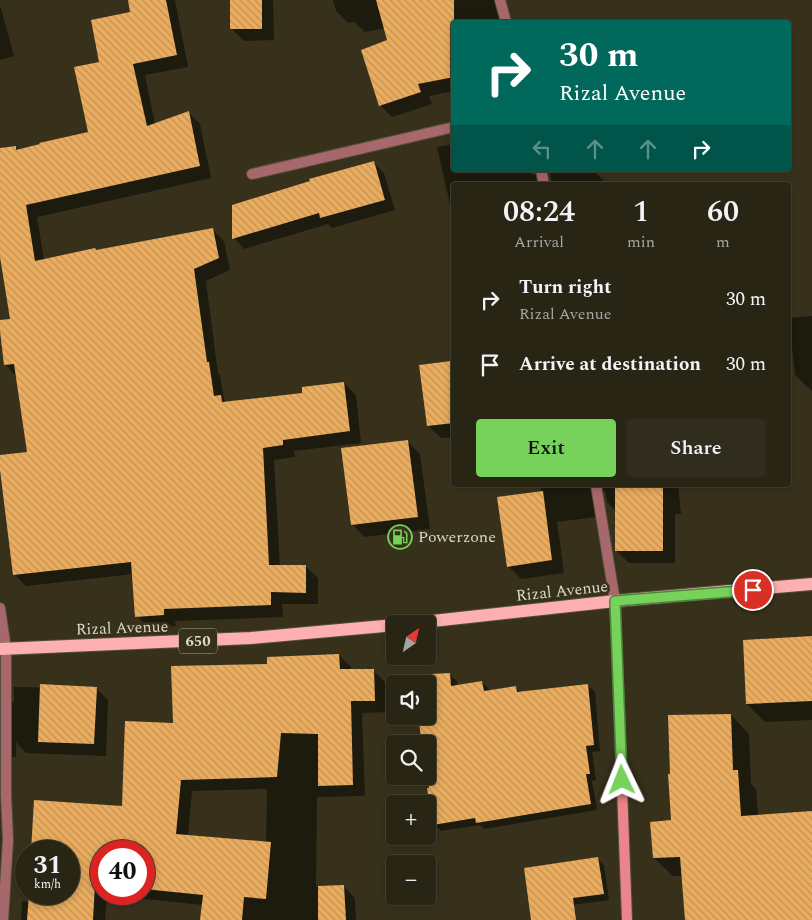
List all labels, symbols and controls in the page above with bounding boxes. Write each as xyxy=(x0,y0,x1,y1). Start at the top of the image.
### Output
text: 30 m xyxy=(559,29,639,82)
icon: right xyxy=(476,40,541,105)
text: Rizal Avenue xyxy=(559,77,686,110)
icon: left xyxy=(528,135,556,163)
icon: ahead xyxy=(581,135,609,163)
icon: ahead xyxy=(634,135,662,163)
icon: right xyxy=(687,135,715,163)
text: 08:24 xyxy=(503,189,575,235)
text: 1 xyxy=(633,189,649,235)
text: 60 xyxy=(707,189,739,235)
text: Arrival xyxy=(514,230,564,254)
text: min xyxy=(627,230,655,254)
text: m xyxy=(716,230,730,254)
text: Turn right xyxy=(519,273,612,302)
text: 30 m xyxy=(726,285,766,314)
icon: right xyxy=(476,286,504,314)
text: Rizal Avenue xyxy=(519,302,612,326)
text: Arrive at destination xyxy=(519,350,701,379)
text: 30 m xyxy=(726,350,766,379)
icon: arrive xyxy=(476,351,504,379)
button: Exit xyxy=(476,419,616,477)
button: Share xyxy=(626,419,766,477)
fuel station icon: Powerzone xyxy=(387,524,413,550)
place label: Powerzone xyxy=(418,525,496,549)
pin xyxy=(732,569,774,611)
street label: Rizal Avenue xyxy=(515,574,609,608)
icon: arrive xyxy=(739,576,767,604)
street label: Rizal Avenue xyxy=(75,614,169,642)
north arrow xyxy=(386,615,436,665)
map controls xyxy=(386,615,436,905)
road number: 650 xyxy=(179,628,217,654)
button: sound xyxy=(386,675,436,725)
button: search xyxy=(386,735,436,785)
position arrow xyxy=(595,753,647,805)
button: + xyxy=(386,795,436,845)
speed limit sign: 40 xyxy=(90,840,155,905)
text: 31 xyxy=(33,847,62,885)
button: − xyxy=(386,855,436,905)
text: km/h xyxy=(34,875,61,894)

